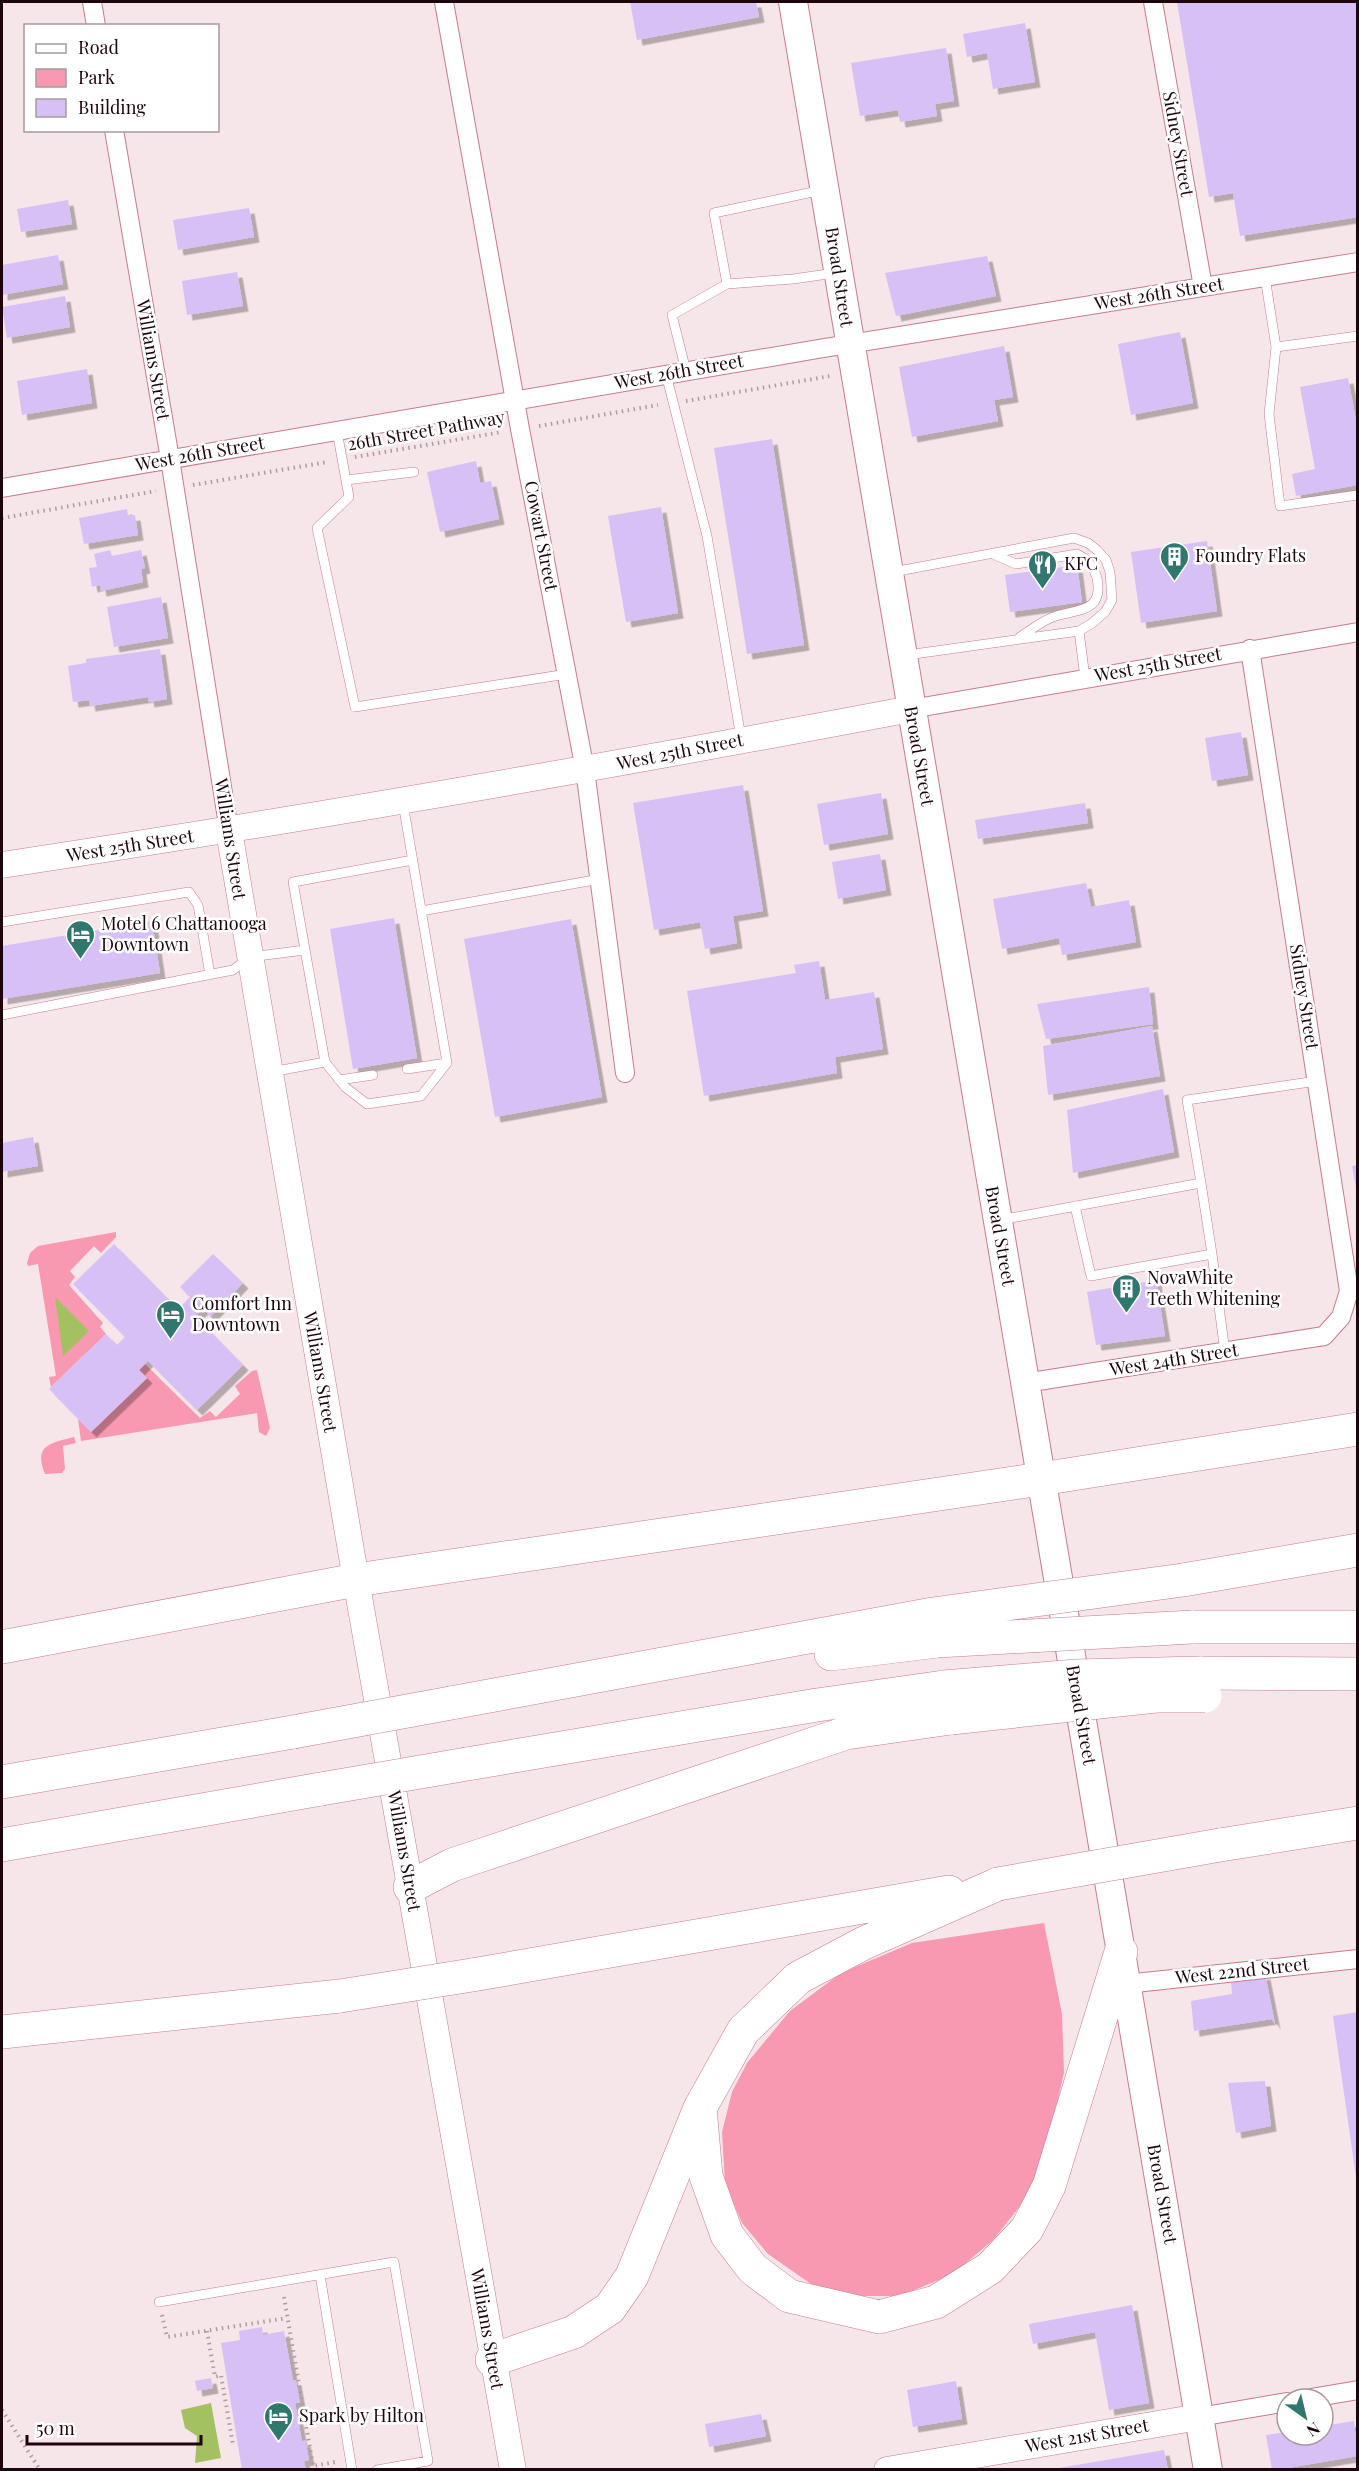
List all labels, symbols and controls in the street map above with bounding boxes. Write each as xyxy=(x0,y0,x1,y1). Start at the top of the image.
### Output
legend xyxy=(24,24,219,132)
text: Road xyxy=(78,35,119,59)
text: Park xyxy=(78,65,115,89)
street label: Sidney Street xyxy=(1158,89,1200,199)
text: Building xyxy=(78,95,146,119)
street label: Broad Street xyxy=(820,225,860,329)
street label: West 26th Street xyxy=(1092,271,1226,315)
street label: Williams Street xyxy=(131,296,177,423)
street label: West 26th Street xyxy=(612,348,746,394)
street label: 26th Street Pathway xyxy=(345,404,507,456)
street label: West 26th Street xyxy=(133,430,267,476)
street label: Cowart Street xyxy=(520,479,565,594)
building icon: Foundry Flats xyxy=(1158,540,1190,582)
place label: Foundry Flats xyxy=(1195,543,1306,567)
restaurant icon: KFC xyxy=(1027,548,1059,590)
place label: KFC xyxy=(1064,551,1098,575)
street label: West 25th Street xyxy=(1091,641,1224,687)
street label: Broad Street xyxy=(899,704,941,808)
street label: West 25th Street xyxy=(613,727,746,775)
street label: Williams Street xyxy=(209,775,253,902)
street label: West 25th Street xyxy=(63,823,196,867)
place label: Motel 6 Chattanooga Downtown xyxy=(101,911,267,956)
hotel icon: Motel 6 Chattanooga Downtown xyxy=(64,918,96,960)
street label: Sidney Street xyxy=(1285,942,1325,1052)
street label: Broad Street xyxy=(980,1184,1022,1288)
place label: NovaWhite Teeth Whitening xyxy=(1147,1265,1281,1310)
building icon: NovaWhite Teeth Whitening xyxy=(1110,1272,1142,1314)
place label: Comfort Inn Downtown xyxy=(192,1291,292,1336)
hotel icon: Comfort Inn Downtown xyxy=(155,1298,187,1340)
street label: Williams Street xyxy=(298,1308,344,1435)
street label: West 24th Street xyxy=(1107,1337,1241,1381)
street label: Broad Street xyxy=(1061,1663,1103,1767)
street label: Williams Street xyxy=(382,1787,428,1914)
street label: West 22nd Street xyxy=(1173,1951,1310,1989)
street label: Broad Street xyxy=(1142,2142,1184,2246)
street label: Williams Street xyxy=(465,2265,511,2392)
north arrow xyxy=(1275,2387,1335,2447)
hotel icon: Spark by Hilton xyxy=(262,2400,294,2442)
place label: Spark by Hilton xyxy=(299,2403,424,2427)
scale bar xyxy=(27,2408,201,2446)
street label: West 21st Street xyxy=(1022,2412,1151,2458)
text: 50 m xyxy=(36,2416,75,2440)
text: N xyxy=(1303,2418,1324,2442)

